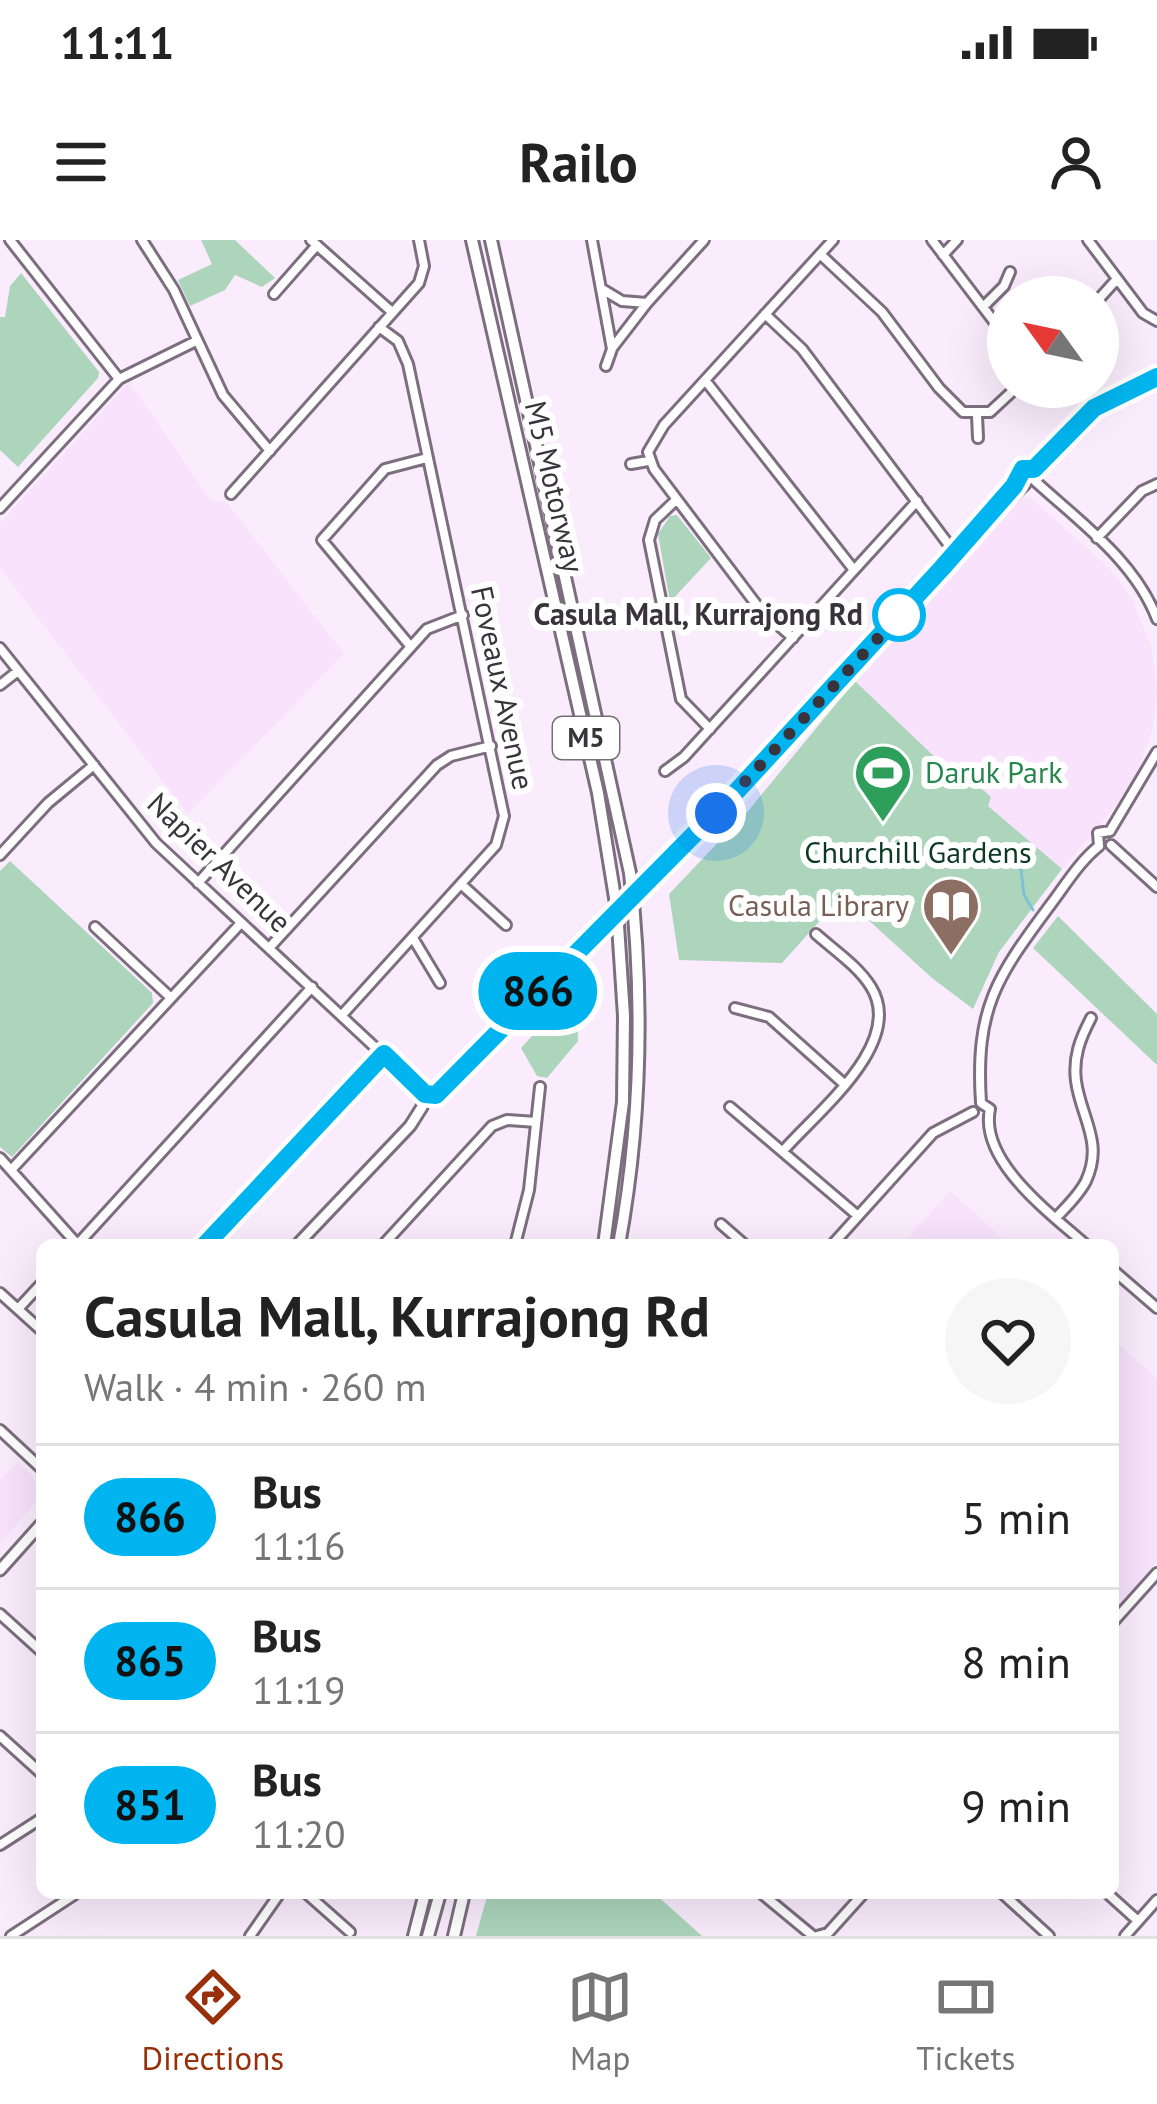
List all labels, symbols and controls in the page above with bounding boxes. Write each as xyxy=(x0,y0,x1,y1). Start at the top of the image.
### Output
text: 11:11 xyxy=(60,13,174,71)
text: Railo xyxy=(519,127,638,197)
icon: menu xyxy=(48,129,114,195)
icon: person xyxy=(1043,129,1109,195)
north arrow xyxy=(987,276,1119,408)
map controls xyxy=(987,276,1119,408)
street label: M5 Motorway xyxy=(517,397,594,576)
street label: Foveaux Avenue xyxy=(463,582,544,793)
marker: Casula Mall, Kurrajong Rd xyxy=(874,590,924,640)
place label: Casula Mall, Kurrajong Rd xyxy=(534,594,863,633)
road number: M5 xyxy=(553,717,619,759)
sports icon: Daruk Park xyxy=(852,742,914,824)
place label: Daruk Park xyxy=(925,752,1063,791)
street label: Napier Avenue xyxy=(140,783,300,940)
your location xyxy=(686,783,746,843)
park label: Churchill Gardens xyxy=(804,832,1032,871)
library icon: Casula Library xyxy=(920,875,982,957)
place label: Casula Library xyxy=(728,885,909,924)
line badge: 866 xyxy=(469,952,607,1030)
text: 866 xyxy=(502,963,574,1018)
button: heart xyxy=(945,1278,1071,1404)
text: Casula Mall, Kurrajong Rd xyxy=(84,1279,710,1353)
text: Walk · 4 min · 260 m xyxy=(84,1361,426,1412)
text: Bus xyxy=(252,1462,322,1520)
text: 5 min xyxy=(961,1488,1071,1546)
text: 866 xyxy=(114,1489,186,1544)
text: 11:16 xyxy=(252,1520,346,1571)
text: Bus xyxy=(252,1606,322,1664)
text: 8 min xyxy=(961,1632,1071,1690)
text: 865 xyxy=(114,1633,186,1688)
text: 11:19 xyxy=(252,1664,346,1715)
text: Bus xyxy=(252,1750,322,1808)
text: 9 min xyxy=(961,1776,1071,1834)
text: 851 xyxy=(114,1777,186,1832)
text: 11:20 xyxy=(252,1808,346,1859)
tab: Directions xyxy=(142,1964,284,2079)
tab: Map xyxy=(567,1964,633,2079)
tab: Tickets xyxy=(916,1964,1015,2079)

